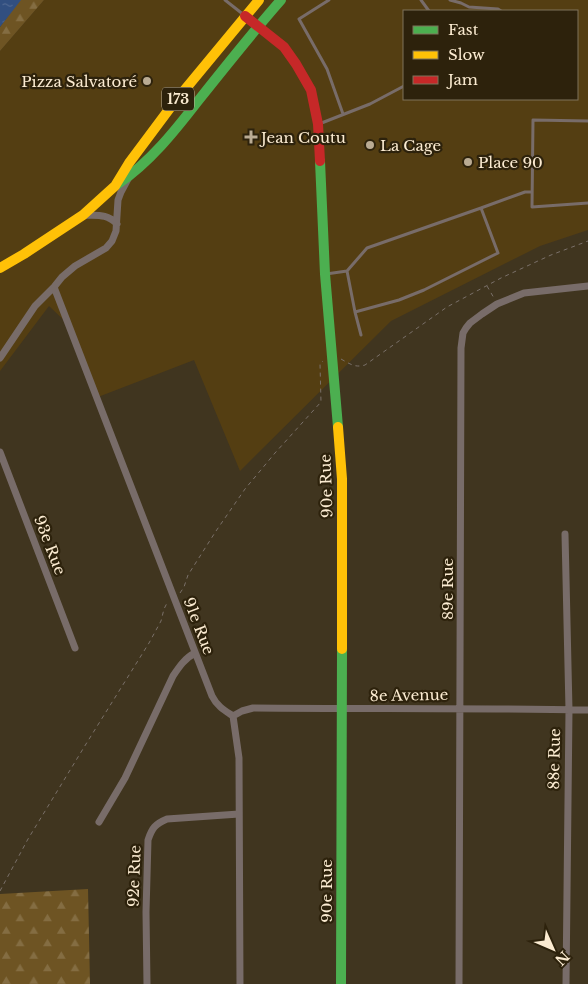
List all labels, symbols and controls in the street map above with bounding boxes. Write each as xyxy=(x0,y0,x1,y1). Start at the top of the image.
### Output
legend xyxy=(403,10,578,100)
text: Fast xyxy=(448,20,479,39)
text: Slow xyxy=(448,45,485,64)
text: Jam xyxy=(446,70,478,89)
place label: Pizza Salvatoré xyxy=(21,72,137,91)
marker: Pizza Salvatoré xyxy=(141,75,153,87)
road number: 173 xyxy=(162,88,194,110)
place label: Jean Coutu xyxy=(259,128,346,147)
marker: Jean Coutu xyxy=(245,131,257,143)
place label: La Cage xyxy=(380,136,441,155)
marker: La Cage xyxy=(364,139,376,151)
place label: Place 90 xyxy=(478,153,543,172)
marker: Place 90 xyxy=(462,156,474,168)
street label: 90e Rue xyxy=(315,454,337,518)
street label: 93e Rue xyxy=(30,513,70,577)
street label: 89e Rue xyxy=(438,558,457,620)
street label: 91e Rue xyxy=(179,595,219,657)
street label: 8e Avenue xyxy=(370,685,448,705)
street label: 88e Rue xyxy=(544,728,564,790)
street label: 92e Rue xyxy=(123,845,145,907)
street label: 90e Rue xyxy=(317,859,336,923)
north arrow xyxy=(528,924,578,974)
text: N xyxy=(551,947,573,969)

